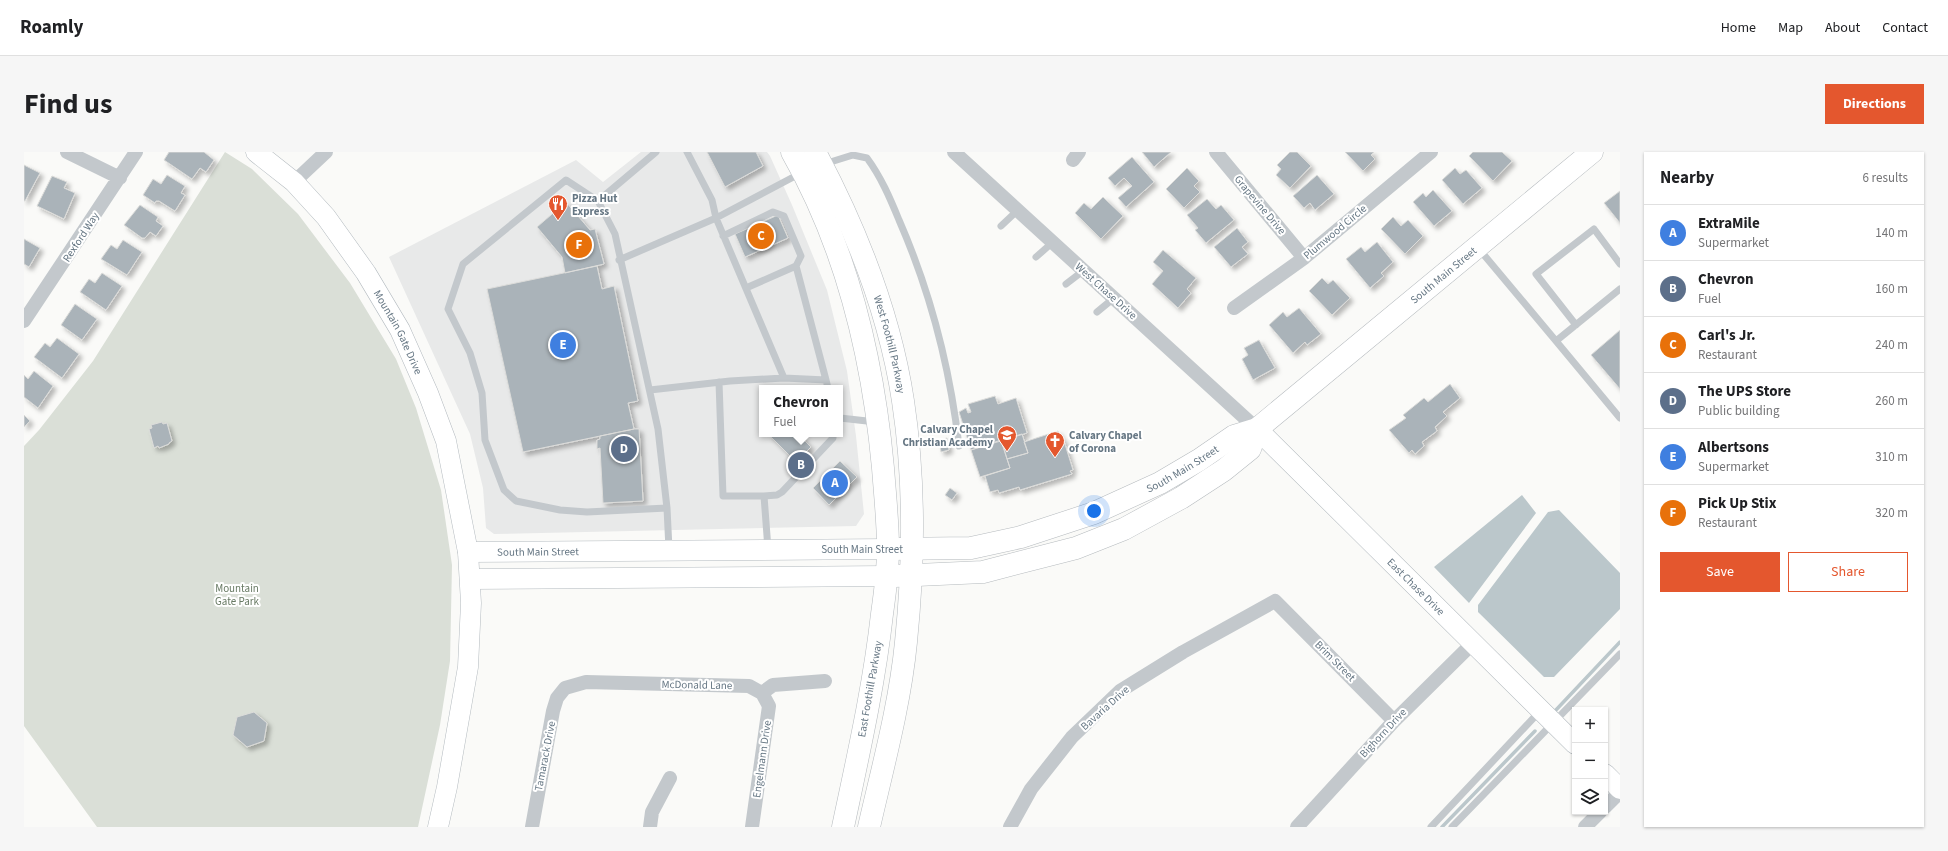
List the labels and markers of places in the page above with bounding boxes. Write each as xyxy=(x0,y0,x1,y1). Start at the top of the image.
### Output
place label: Pizza Hut Express xyxy=(572,191,618,219)
restaurant icon: Pizza Hut Express xyxy=(547,193,569,221)
pin: C xyxy=(748,221,774,251)
pin: F xyxy=(566,230,592,260)
pin: E xyxy=(550,330,576,360)
place label: Calvary Chapel Christian Academy xyxy=(902,422,994,450)
school or university icon: Calvary Chapel Christian Academy xyxy=(996,424,1018,452)
place label: Calvary Chapel of Corona xyxy=(1069,428,1143,456)
church icon: Calvary Chapel of Corona xyxy=(1044,430,1066,458)
pin: D xyxy=(611,434,637,464)
pin: B xyxy=(788,450,814,480)
pin: A xyxy=(822,468,848,498)

